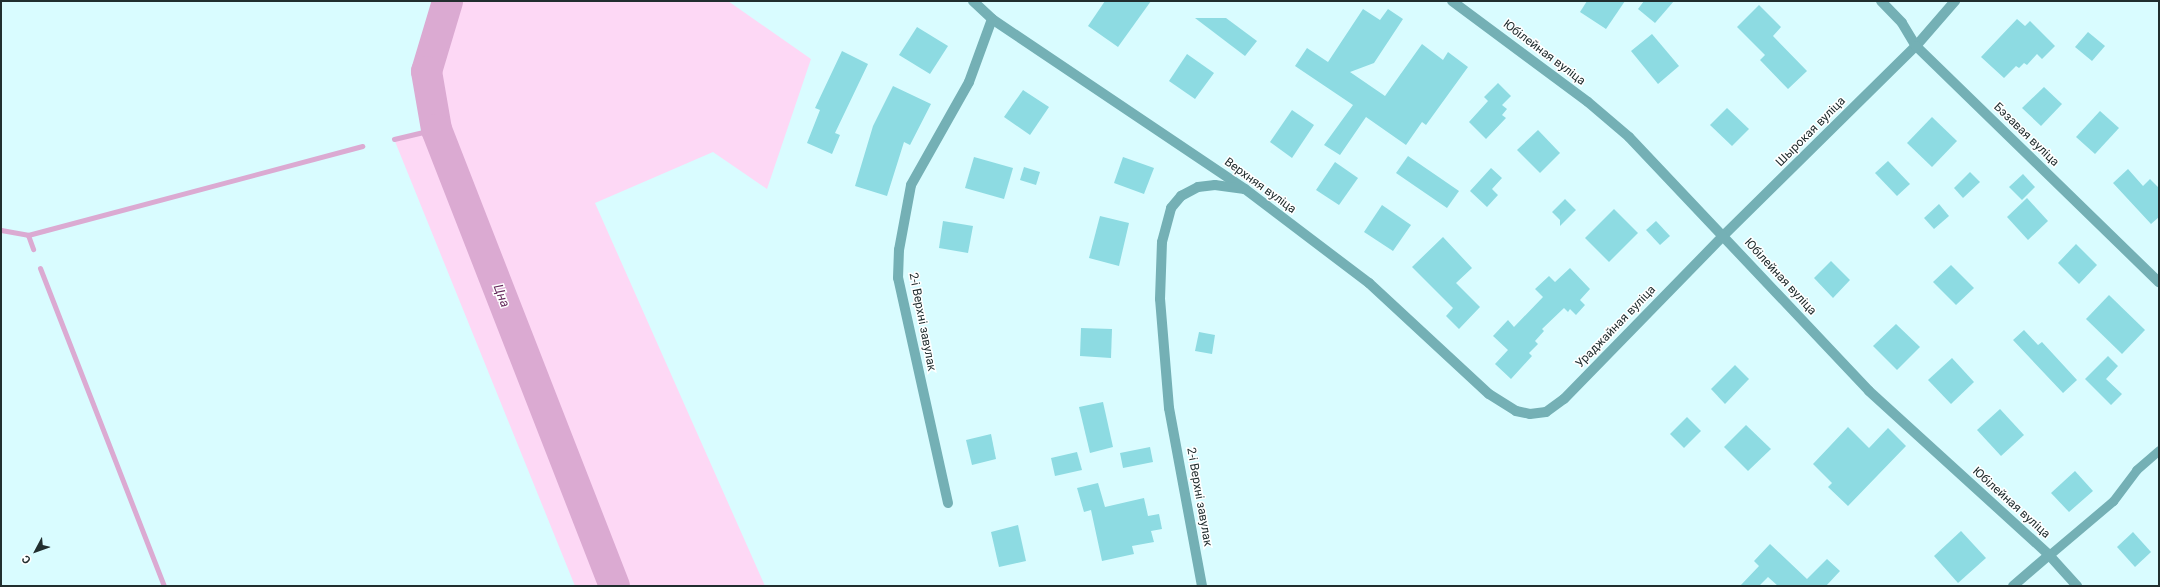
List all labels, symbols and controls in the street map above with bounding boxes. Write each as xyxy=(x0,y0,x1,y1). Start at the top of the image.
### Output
street label: Юбілейная вуліца xyxy=(1500,17,1588,89)
street label: Шырокая вуліца xyxy=(1773,94,1849,170)
street label: Бэзавая вуліца xyxy=(1990,100,2062,170)
street label: Верхняя вуліца xyxy=(1221,155,1299,217)
street label: Юбілейная вуліца xyxy=(1741,236,1819,318)
street label: 2-і Верхні завулак xyxy=(905,272,939,372)
water label: Цна xyxy=(490,282,512,310)
street label: Ураджайная вуліца xyxy=(1573,283,1659,371)
street label: 2-і Верхні завулак xyxy=(1183,446,1215,548)
street label: Юбілейная вуліца xyxy=(1969,464,2053,542)
north arrow xyxy=(16,531,56,571)
text: С xyxy=(19,552,34,566)

